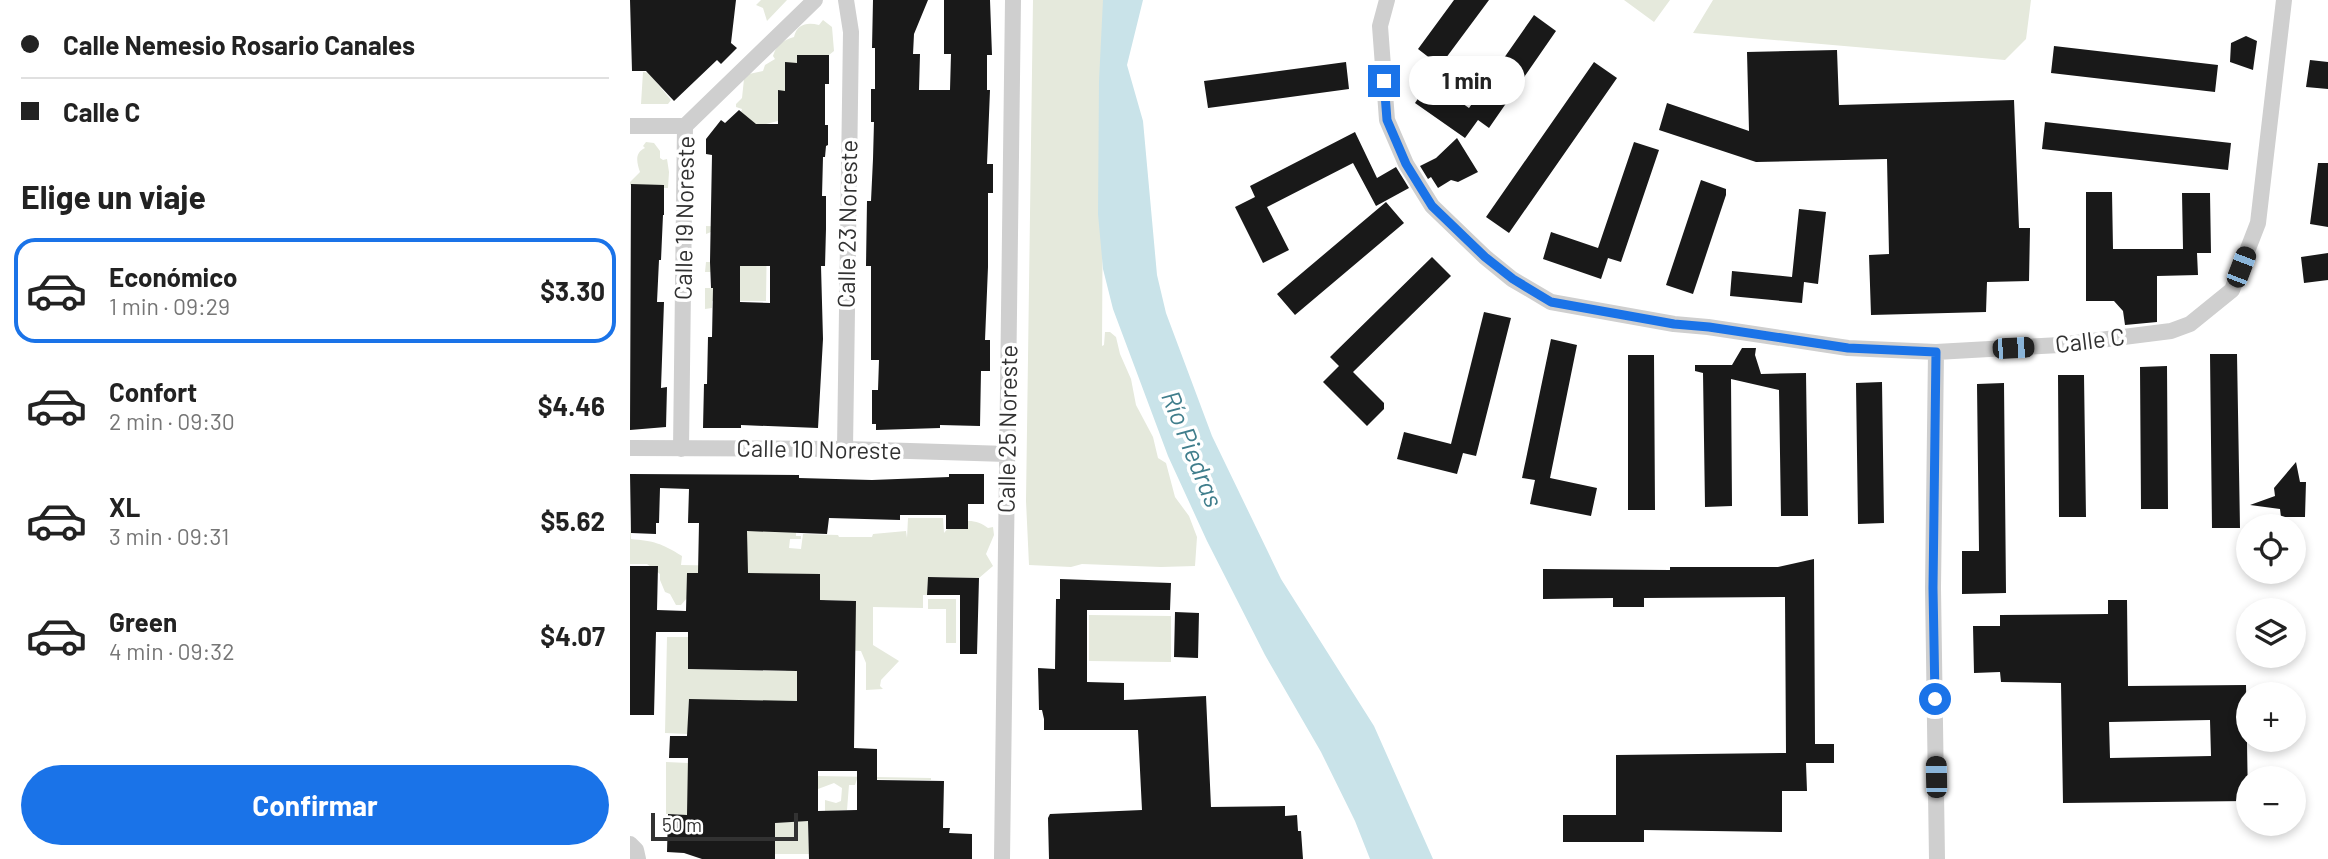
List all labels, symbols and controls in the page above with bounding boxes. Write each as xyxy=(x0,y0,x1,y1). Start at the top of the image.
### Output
text: Calle Nemesio Rosario Canales xyxy=(63,29,415,60)
callout: 1 min xyxy=(1408,56,1524,106)
route end xyxy=(1368,65,1400,97)
text: 1 min xyxy=(1442,66,1492,94)
text: Calle C xyxy=(63,96,140,127)
street label: Calle 19 Noreste xyxy=(668,136,699,300)
street label: Calle 23 Noreste xyxy=(831,140,862,308)
text: Elige un viaje xyxy=(21,177,206,215)
car xyxy=(2224,244,2259,290)
icon: car xyxy=(25,259,88,322)
text: Económico xyxy=(109,261,238,292)
text: $3.30 xyxy=(540,275,605,306)
text: 1 min · 09:29 xyxy=(109,292,230,320)
street label: Calle C xyxy=(2053,321,2126,358)
car xyxy=(1992,336,2035,360)
street label: Calle 25 Noreste xyxy=(991,344,1022,513)
icon: car xyxy=(25,374,88,437)
text: Confort xyxy=(109,376,197,407)
water label: Río Piedras xyxy=(1156,386,1231,511)
text: $4.46 xyxy=(538,390,605,421)
text: 2 min · 09:30 xyxy=(109,407,235,435)
street label: Calle 10 Noreste xyxy=(736,433,902,464)
icon: car xyxy=(25,489,88,552)
text: XL xyxy=(109,491,140,522)
text: $5.62 xyxy=(541,505,605,536)
map controls xyxy=(2236,514,2306,836)
button: locate xyxy=(2236,514,2306,584)
text: 3 min · 09:31 xyxy=(109,522,229,550)
button: layers xyxy=(2236,598,2306,668)
icon: car xyxy=(25,604,88,667)
text: Green xyxy=(109,606,177,637)
text: $4.07 xyxy=(540,620,605,651)
text: 4 min · 09:32 xyxy=(109,637,235,665)
button: + xyxy=(2236,682,2306,752)
route start xyxy=(1919,683,1951,715)
car xyxy=(1926,756,1947,798)
button: Confirmar xyxy=(21,765,609,845)
button: − xyxy=(2236,766,2306,836)
scale bar xyxy=(651,810,798,842)
text: 50 m xyxy=(662,813,702,836)

